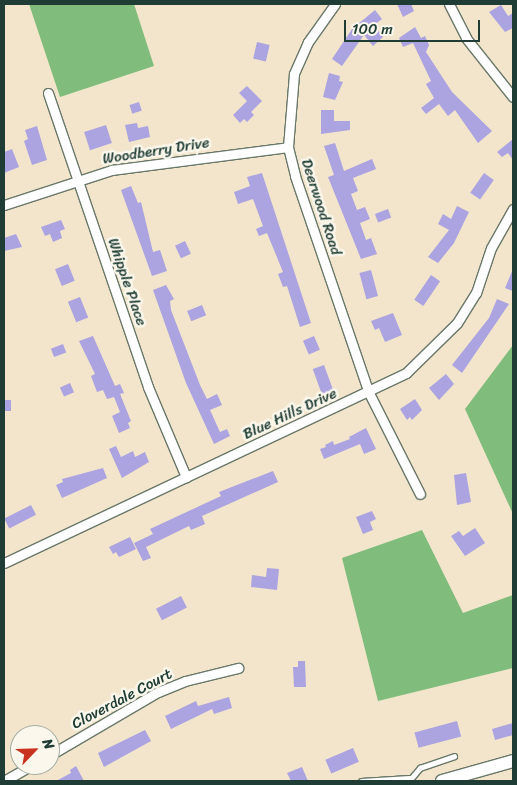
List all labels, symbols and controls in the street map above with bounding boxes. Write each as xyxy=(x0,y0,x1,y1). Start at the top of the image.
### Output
scale bar xyxy=(347,10,483,42)
text: 100 m xyxy=(352,16,393,42)
street label: Woodberry Drive xyxy=(101,134,211,168)
street label: Deerwood Road xyxy=(297,157,345,257)
street label: Whipple Place xyxy=(104,236,150,328)
street label: Blue Hills Drive xyxy=(241,385,339,443)
street label: Cloverdale Court xyxy=(69,665,175,733)
north arrow xyxy=(10,725,60,775)
text: N xyxy=(35,735,62,754)

